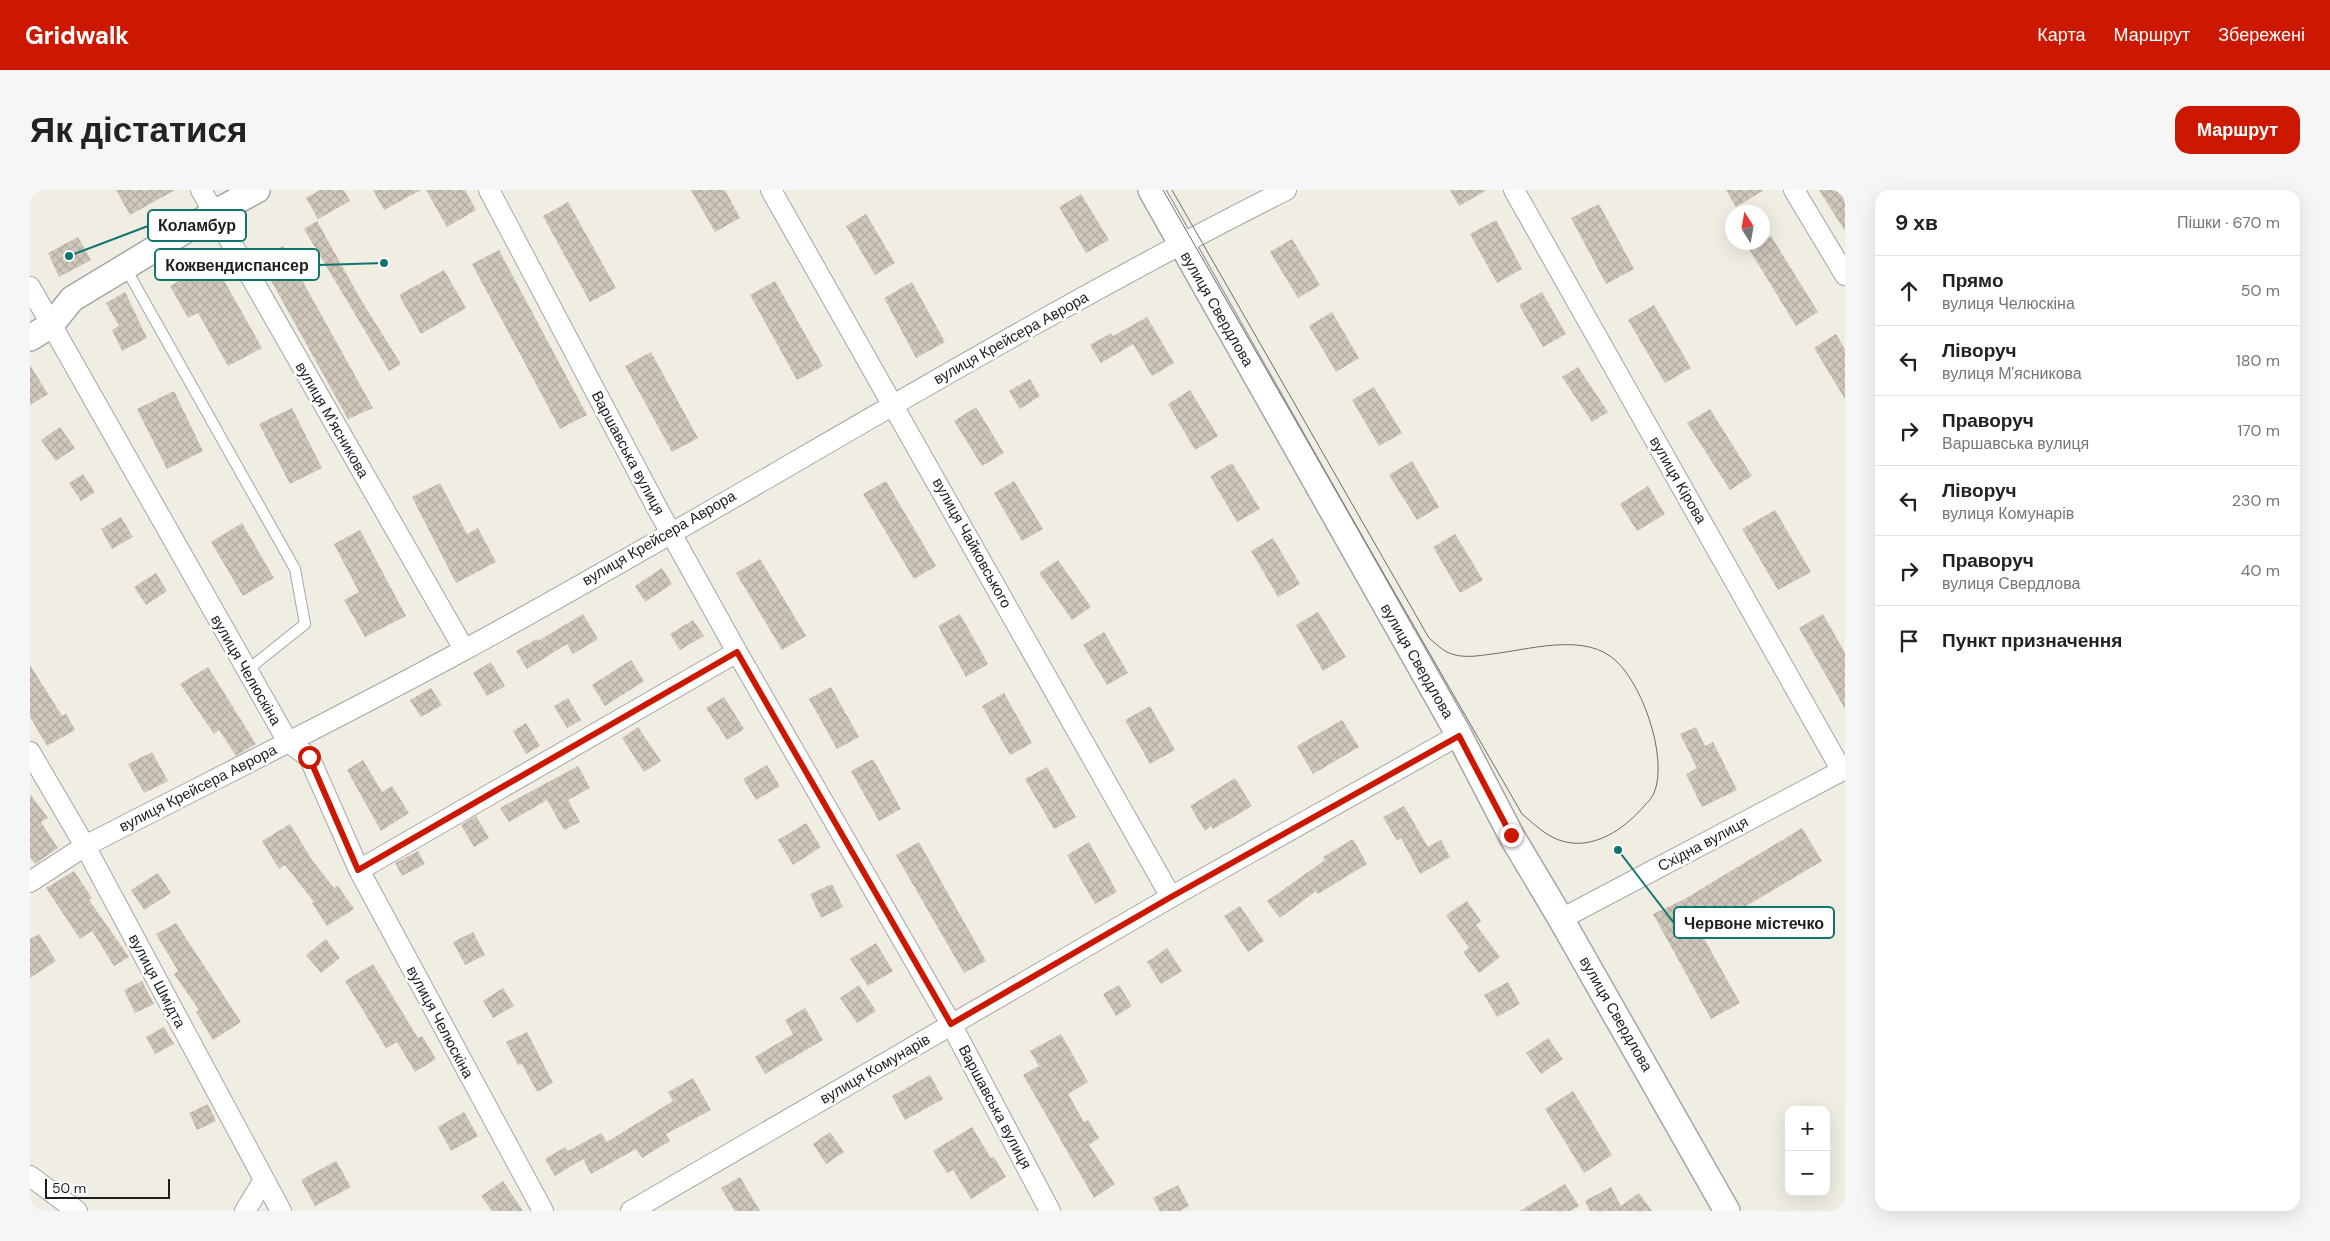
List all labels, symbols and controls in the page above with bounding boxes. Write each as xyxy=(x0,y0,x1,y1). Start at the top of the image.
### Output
text: Gridwalk xyxy=(25,20,129,51)
text: Карта xyxy=(2037,23,2085,47)
text: Маршрут xyxy=(2113,23,2190,47)
text: Збережені xyxy=(2218,23,2305,47)
button: Маршрут xyxy=(2175,106,2300,154)
text: Як дістатися xyxy=(30,107,247,153)
north arrow xyxy=(1725,205,1770,250)
text: 9 хв xyxy=(1895,209,1938,237)
callout: Коламбур xyxy=(148,210,246,241)
text: Пішки · 670 m xyxy=(2177,212,2280,233)
text: Коламбур xyxy=(158,215,236,236)
street label: вулиця Свердлова xyxy=(1176,248,1258,371)
callout: Кожвендиспансер xyxy=(155,249,319,280)
text: Кожвендиспансер xyxy=(165,255,309,276)
text: Прямо xyxy=(1942,268,2004,293)
icon: ahead xyxy=(1895,277,1923,305)
text: 50 m xyxy=(2241,280,2280,301)
street label: вулиця Крейсера Аврора xyxy=(930,287,1093,389)
text: вулиця Челюскіна xyxy=(1942,293,2075,314)
text: Ліворуч xyxy=(1942,338,2017,363)
icon: left xyxy=(1895,347,1923,375)
text: 180 m xyxy=(2236,350,2280,371)
street label: вулиця М'ясникова xyxy=(291,358,374,482)
text: вулиця М'ясникова xyxy=(1942,363,2082,384)
street label: Варшавська вулиця xyxy=(587,387,669,519)
text: Праворуч xyxy=(1942,408,2034,433)
icon: right xyxy=(1895,417,1923,445)
text: 170 m xyxy=(2237,420,2280,441)
street label: вулиця Кірова xyxy=(1645,433,1711,528)
text: Варшавська вулиця xyxy=(1942,433,2089,454)
street label: вулиця Чайковського xyxy=(928,474,1016,612)
text: Ліворуч xyxy=(1942,478,2017,503)
street label: вулиця Крейсера Аврора xyxy=(579,485,740,590)
icon: left xyxy=(1895,487,1923,515)
text: 230 m xyxy=(2232,490,2280,511)
text: вулиця Комунарів xyxy=(1942,503,2074,524)
text: Праворуч xyxy=(1942,548,2034,573)
icon: right xyxy=(1895,557,1923,585)
text: 40 m xyxy=(2241,560,2280,581)
text: вулиця Свердлова xyxy=(1942,573,2080,594)
street label: вулиця Свердлова xyxy=(1376,600,1458,723)
street label: вулиця Челюскіна xyxy=(206,611,286,729)
icon: arrive xyxy=(1895,627,1923,655)
text: Пункт призначення xyxy=(1942,628,2122,653)
street label: вулиця Крейсера Аврора xyxy=(116,739,281,836)
route start xyxy=(298,746,321,769)
street label: Східна вулиця xyxy=(1654,812,1752,876)
route end xyxy=(1500,824,1523,847)
callout: Червоне містечко xyxy=(1674,907,1834,938)
text: Червоне містечко xyxy=(1684,913,1824,934)
street label: вулиця Шмідта xyxy=(124,930,191,1032)
street label: вулиця Свердлова xyxy=(1575,953,1657,1076)
street label: вулиця Челюскіна xyxy=(402,962,478,1082)
street label: вулиця Комунарів xyxy=(816,1029,934,1109)
street label: Варшавська вулиця xyxy=(954,1041,1036,1173)
map controls xyxy=(1785,1106,1830,1196)
button: + xyxy=(1785,1106,1830,1151)
button: − xyxy=(1785,1151,1830,1196)
scale bar xyxy=(45,1176,170,1199)
text: 50 m xyxy=(52,1179,86,1197)

